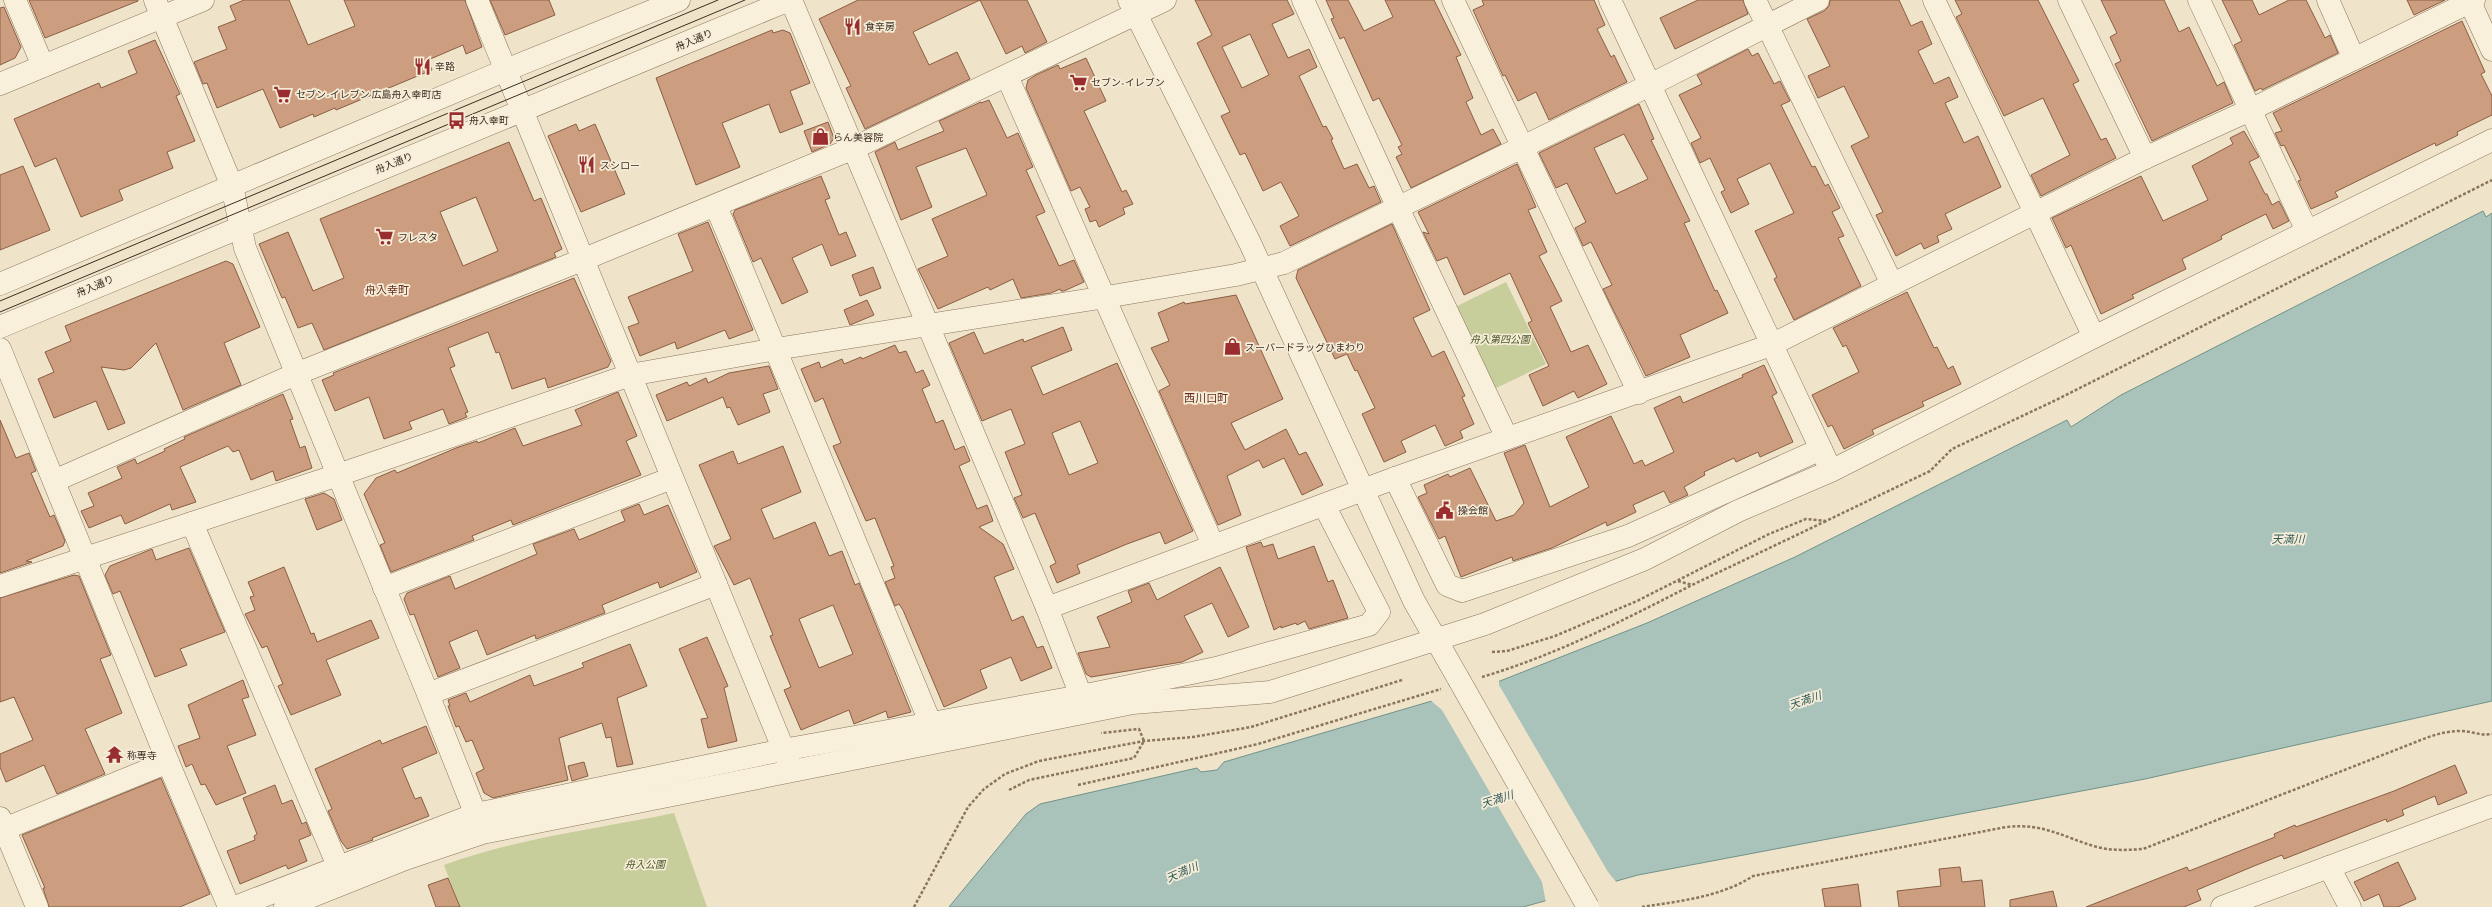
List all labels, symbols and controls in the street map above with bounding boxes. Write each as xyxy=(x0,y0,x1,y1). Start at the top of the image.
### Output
restaurant icon: 食辛房 xyxy=(842,16,862,36)
place label: 食辛房 xyxy=(865,21,895,32)
street label: 舟入通り xyxy=(673,27,715,53)
restaurant icon: 辛路 xyxy=(412,56,432,76)
place label: 辛路 xyxy=(435,61,455,72)
supermarket icon: セブン-イレブン xyxy=(1068,72,1088,92)
place label: セブン-イレブン xyxy=(1091,77,1165,88)
supermarket icon: セブン-イレブン 広島舟入幸町店 xyxy=(273,84,293,104)
place label: セブン-イレブン 広島舟入幸町店 xyxy=(296,89,442,100)
bus stop icon: 舟入幸町 xyxy=(446,110,466,130)
place label: 舟入幸町 xyxy=(469,115,509,126)
shop icon: らん美容院 xyxy=(810,127,830,147)
place label: らん美容院 xyxy=(833,132,883,143)
street label: 舟入通り xyxy=(373,150,415,176)
restaurant icon: スシロー xyxy=(577,155,597,175)
place label: スシロー xyxy=(600,160,640,171)
supermarket icon: フレスタ xyxy=(375,227,395,247)
place label: フレスタ xyxy=(398,232,438,243)
street label: 舟入通り xyxy=(74,273,116,299)
district label: 舟入幸町 xyxy=(365,284,409,296)
park label: 舟入第四公園 xyxy=(1470,334,1532,345)
shop icon: スーパードラッグひまわり xyxy=(1222,337,1242,357)
place label: スーパードラッグひまわり xyxy=(1245,342,1365,353)
district label: 西川口町 xyxy=(1184,392,1228,404)
public building icon: 操会館 xyxy=(1435,500,1455,520)
place label: 操会館 xyxy=(1458,505,1488,516)
water label: 天満川 xyxy=(2272,533,2305,545)
water label: 天満川 xyxy=(1787,689,1823,711)
temple icon: 称専寺 xyxy=(104,745,124,765)
place label: 称専寺 xyxy=(127,750,157,761)
water label: 天満川 xyxy=(1479,788,1515,810)
park label: 舟入公園 xyxy=(625,859,667,870)
water label: 天満川 xyxy=(1164,860,1200,884)

